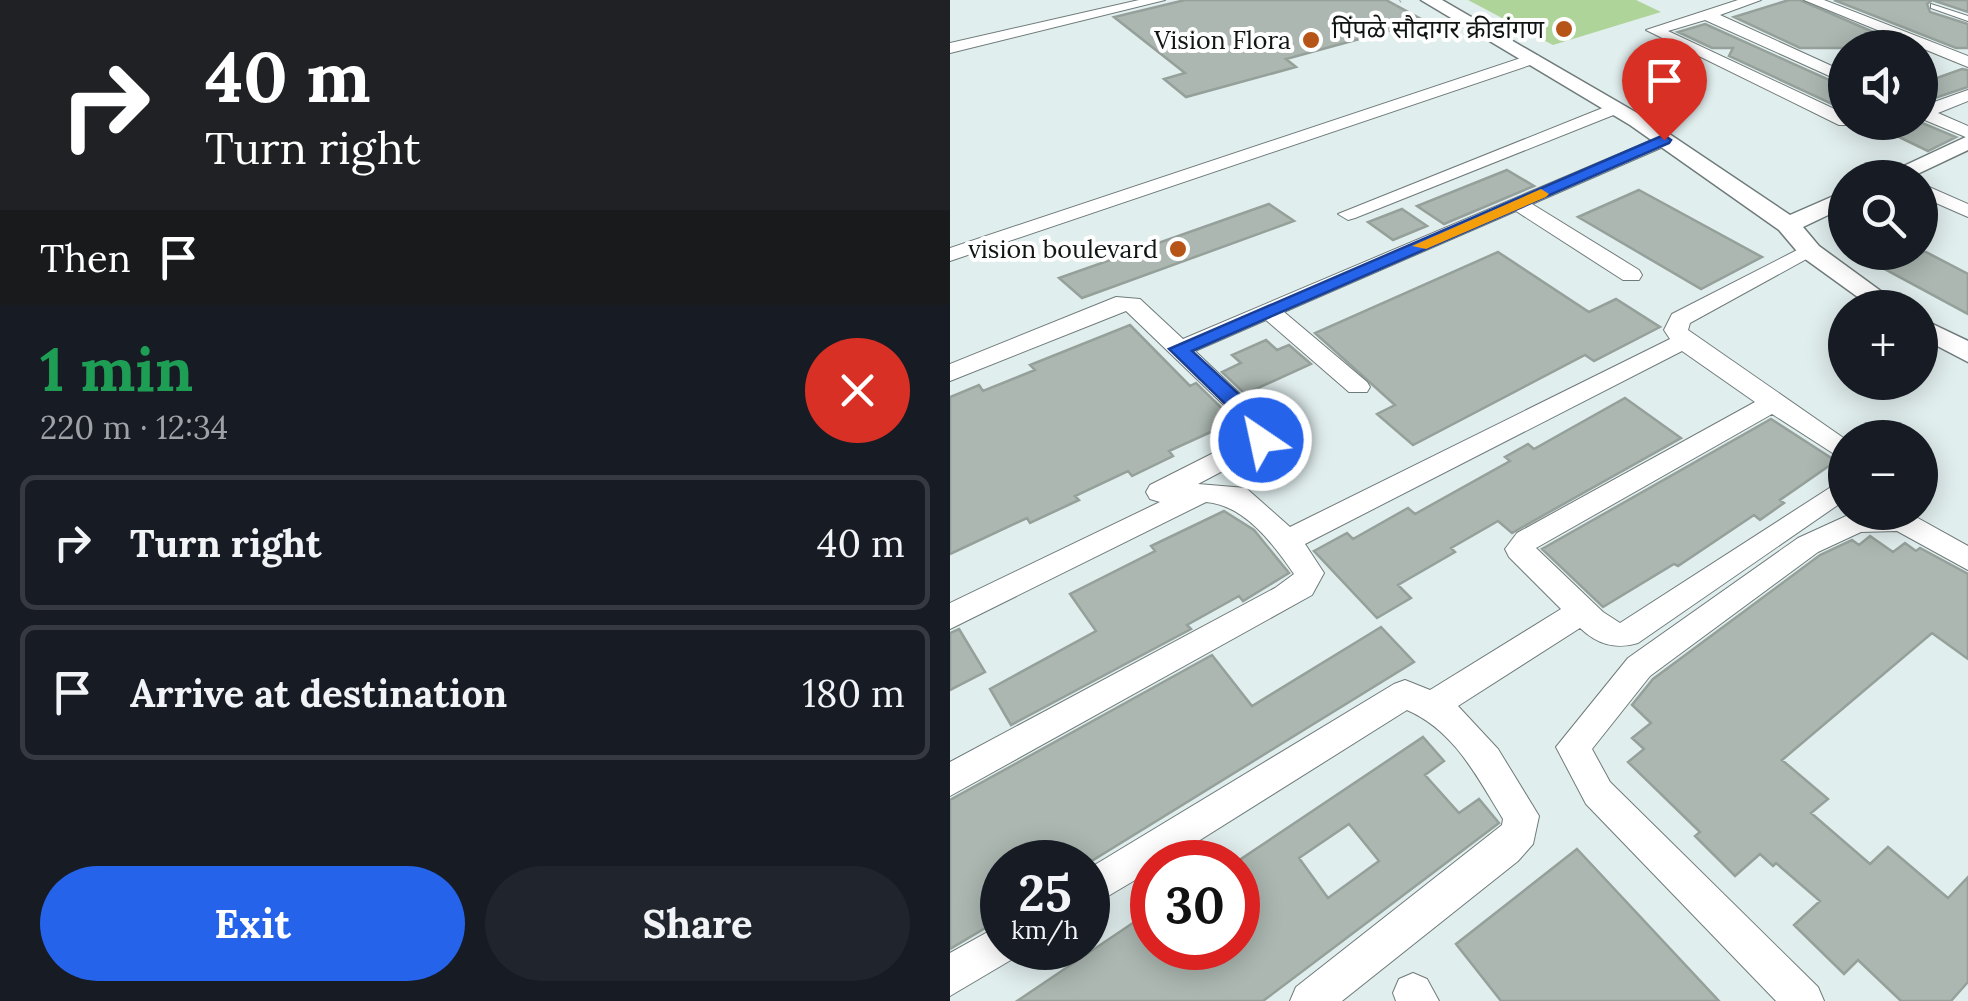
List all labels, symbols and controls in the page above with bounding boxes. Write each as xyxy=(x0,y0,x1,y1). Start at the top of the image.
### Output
place label: पिंपळे सौदागर क्रीडांगण xyxy=(1332,13,1545,45)
marker: पिंपळे सौदागर क्रीडांगण xyxy=(1553,18,1575,40)
place label: Vision Flora xyxy=(1153,24,1291,56)
marker: Vision Flora xyxy=(1300,29,1322,51)
map controls xyxy=(1828,30,1938,530)
button: sound xyxy=(1828,30,1938,140)
text: 40 m xyxy=(205,32,371,121)
pin xyxy=(1622,38,1707,141)
icon: right xyxy=(40,40,170,170)
icon: arrive xyxy=(1637,53,1692,108)
text: Turn right xyxy=(205,119,421,176)
button: search xyxy=(1828,160,1938,270)
icon: arrive xyxy=(151,230,206,285)
place label: vision boulevard xyxy=(968,233,1158,265)
text: Then xyxy=(40,234,131,282)
marker: vision boulevard xyxy=(1167,238,1189,260)
button: + xyxy=(1828,290,1938,400)
text: 1 min xyxy=(40,331,193,407)
button: close xyxy=(805,338,910,443)
position arrow xyxy=(1209,388,1313,492)
text: 220 m · 12:34 xyxy=(40,407,228,448)
button: − xyxy=(1828,420,1938,530)
icon: right xyxy=(45,515,100,570)
text: Turn right xyxy=(130,519,321,567)
text: 40 m xyxy=(817,519,905,567)
icon: arrive xyxy=(45,665,100,720)
text: Arrive at destination xyxy=(130,669,507,717)
text: 180 m xyxy=(802,669,905,717)
speed limit sign: 30 xyxy=(1130,840,1260,970)
text: 25 xyxy=(1018,861,1072,925)
button: Exit xyxy=(40,866,465,981)
button: Share xyxy=(485,866,910,981)
text: km/h xyxy=(1011,914,1079,946)

